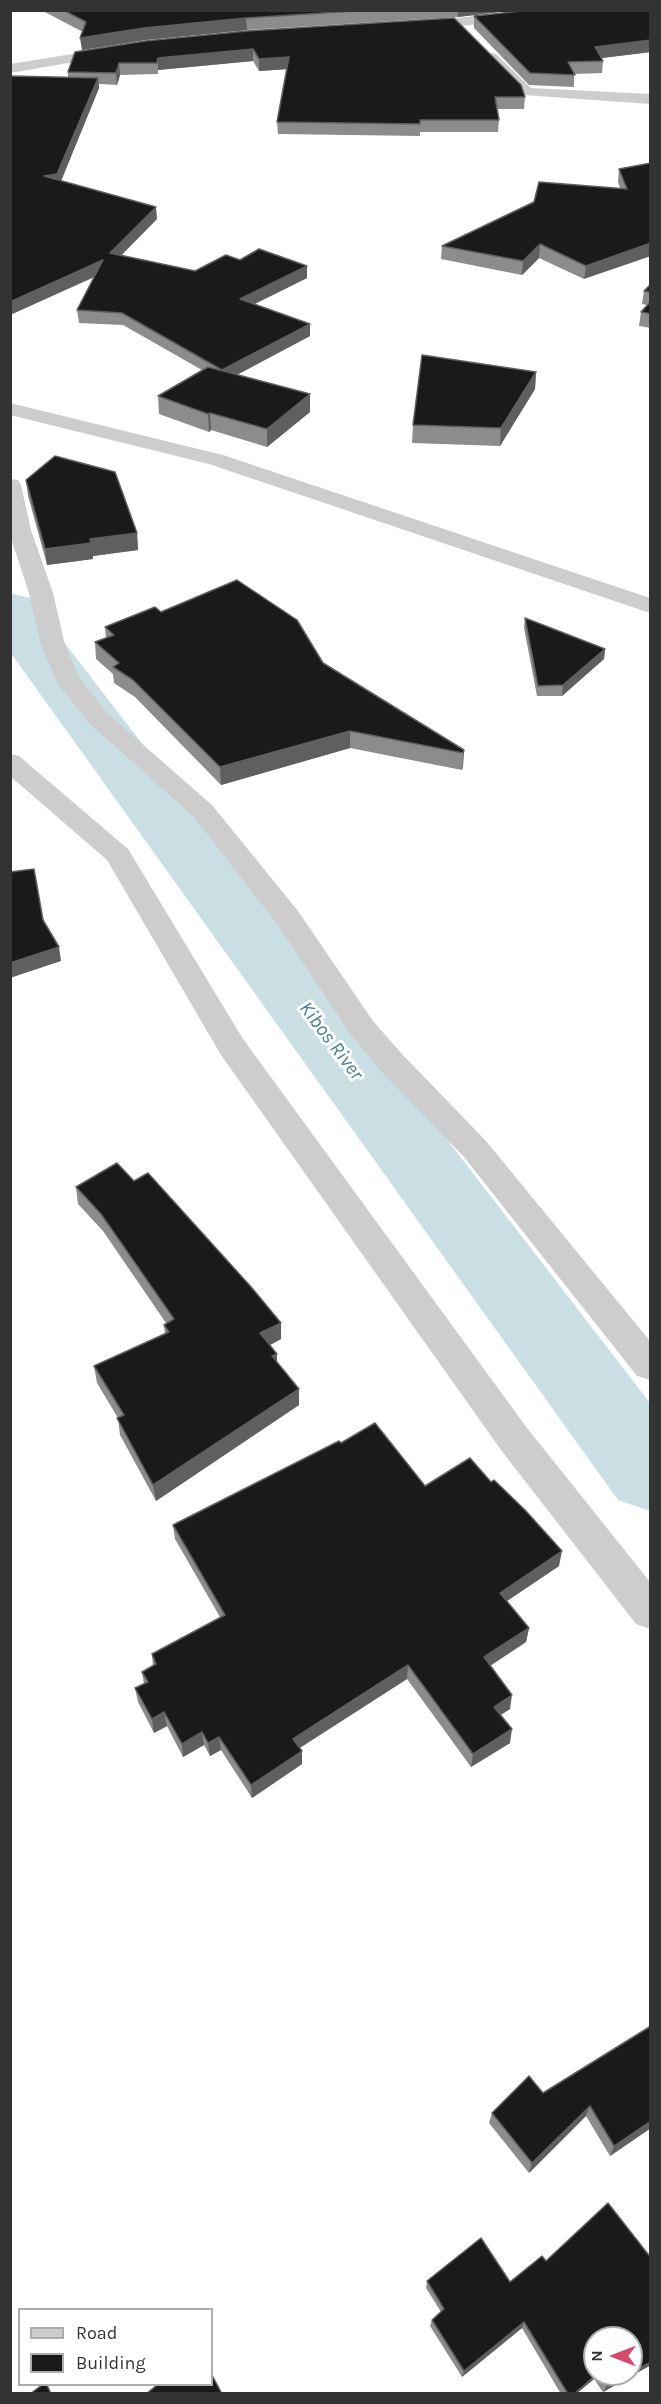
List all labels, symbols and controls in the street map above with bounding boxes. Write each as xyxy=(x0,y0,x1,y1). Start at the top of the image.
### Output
water label: Kibos River xyxy=(294,997,368,1085)
legend xyxy=(18,2308,213,2386)
text: Road xyxy=(76,2322,117,2344)
north arrow xyxy=(583,2326,643,2386)
text: N xyxy=(587,2350,606,2362)
text: Building xyxy=(76,2352,146,2374)

